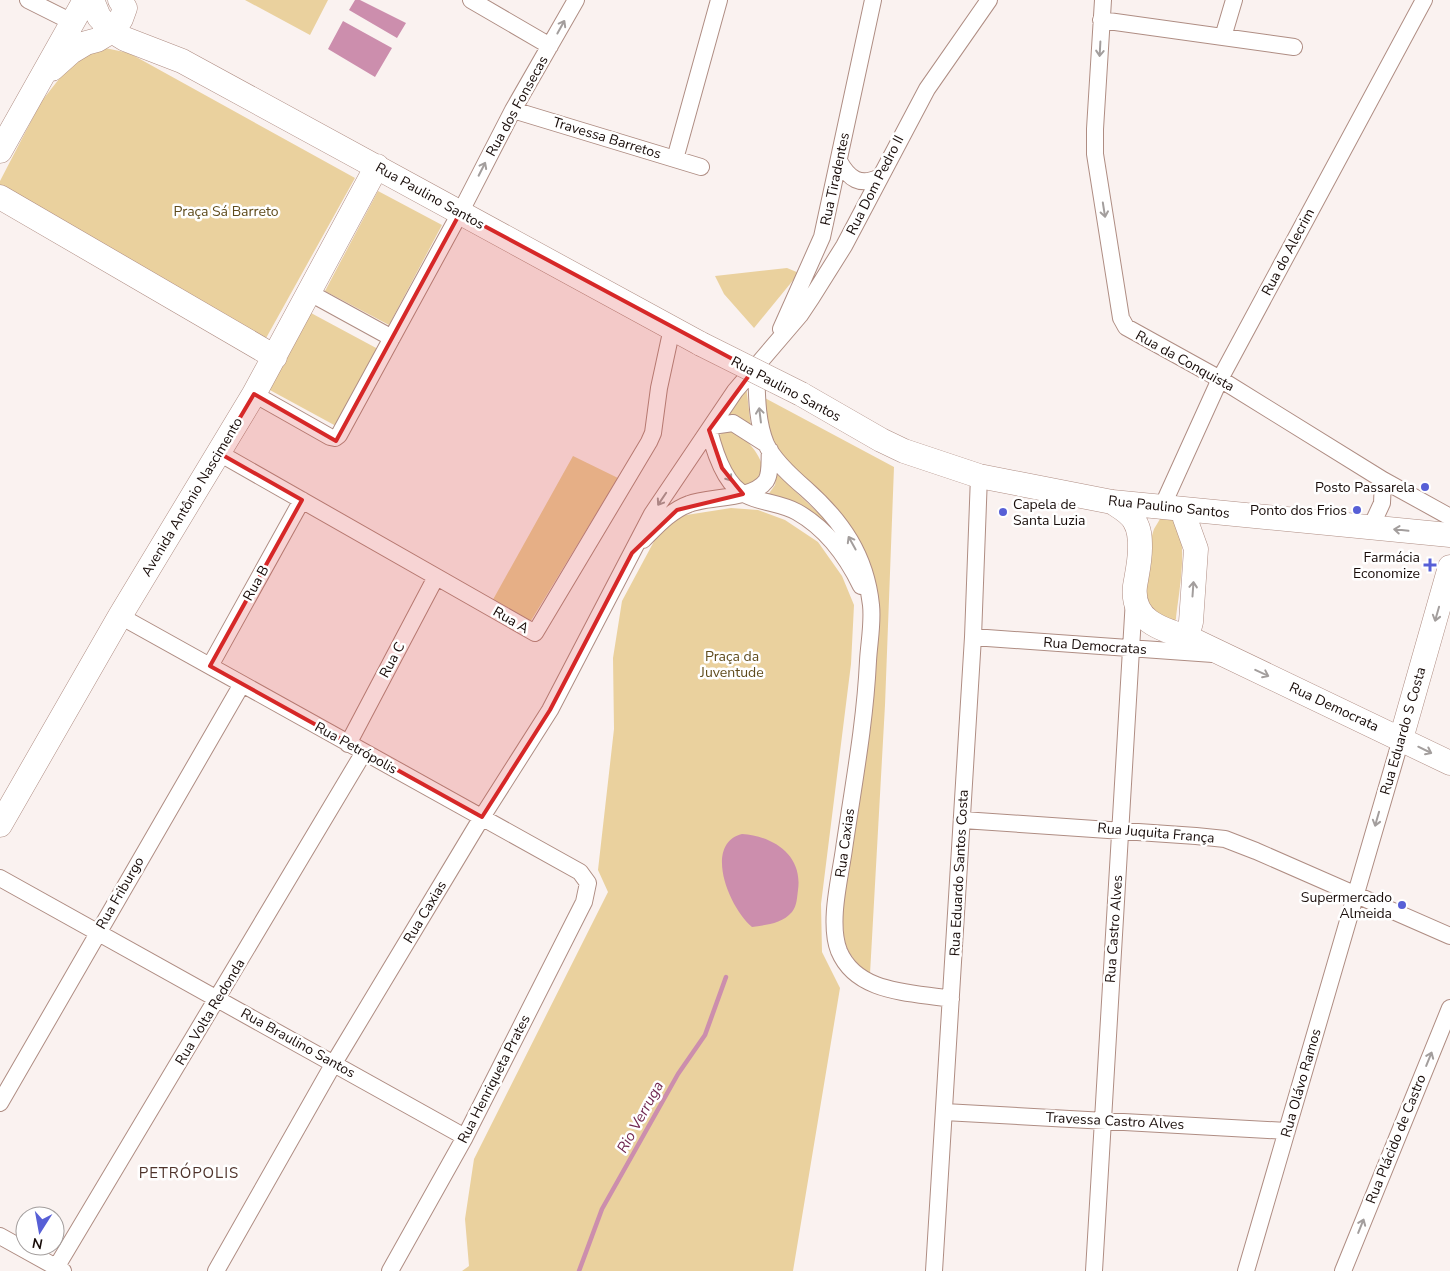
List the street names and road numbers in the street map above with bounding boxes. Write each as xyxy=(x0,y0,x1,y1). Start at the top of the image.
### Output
street label: Rua dos Fonsecas xyxy=(481,52,553,160)
street label: Travessa Barretos xyxy=(551,112,664,164)
street label: Rua Tiradentes xyxy=(816,130,854,227)
street label: Rua Dom Pedro II xyxy=(842,132,908,238)
street label: Rua Paulino Santos xyxy=(372,158,488,234)
street label: Rua do Alecrim xyxy=(1257,205,1319,299)
street label: Rua da Conquista xyxy=(1132,326,1238,396)
street label: Rua Paulino Santos xyxy=(728,352,845,426)
street label: Avenida Antônio Nascimento xyxy=(137,414,247,580)
street label: Rua Paulino Santos xyxy=(1107,491,1231,523)
street label: Rua B xyxy=(239,562,273,604)
street label: Rua A xyxy=(490,602,532,638)
street label: Rua Democratas xyxy=(1043,633,1148,659)
street label: Rua C xyxy=(375,639,409,681)
street label: Rua Eduardo S Costa xyxy=(1376,665,1430,797)
street label: Rua Democrata xyxy=(1286,678,1382,736)
street label: Rua Petrópolis xyxy=(311,717,401,779)
street label: Rua Eduardo Santos Costa xyxy=(945,789,973,957)
street label: Rua Caxias xyxy=(831,807,859,879)
street label: Rua Juquita França xyxy=(1097,818,1215,848)
street label: Rua Friburgo xyxy=(92,853,149,933)
street label: Rua Castro Alves xyxy=(1101,874,1127,984)
street label: Rua Caxias xyxy=(399,877,451,947)
street label: Rua Volta Redonda xyxy=(171,955,249,1069)
street label: Rua Braulino Santos xyxy=(237,1004,359,1082)
street label: Rua Henriqueta Prates xyxy=(453,1011,535,1147)
street label: Rua Olávo Ramos xyxy=(1276,1026,1326,1140)
street label: Rua Plácido de Castro xyxy=(1361,1071,1431,1207)
street label: Travessa Castro Alves xyxy=(1045,1108,1185,1134)

